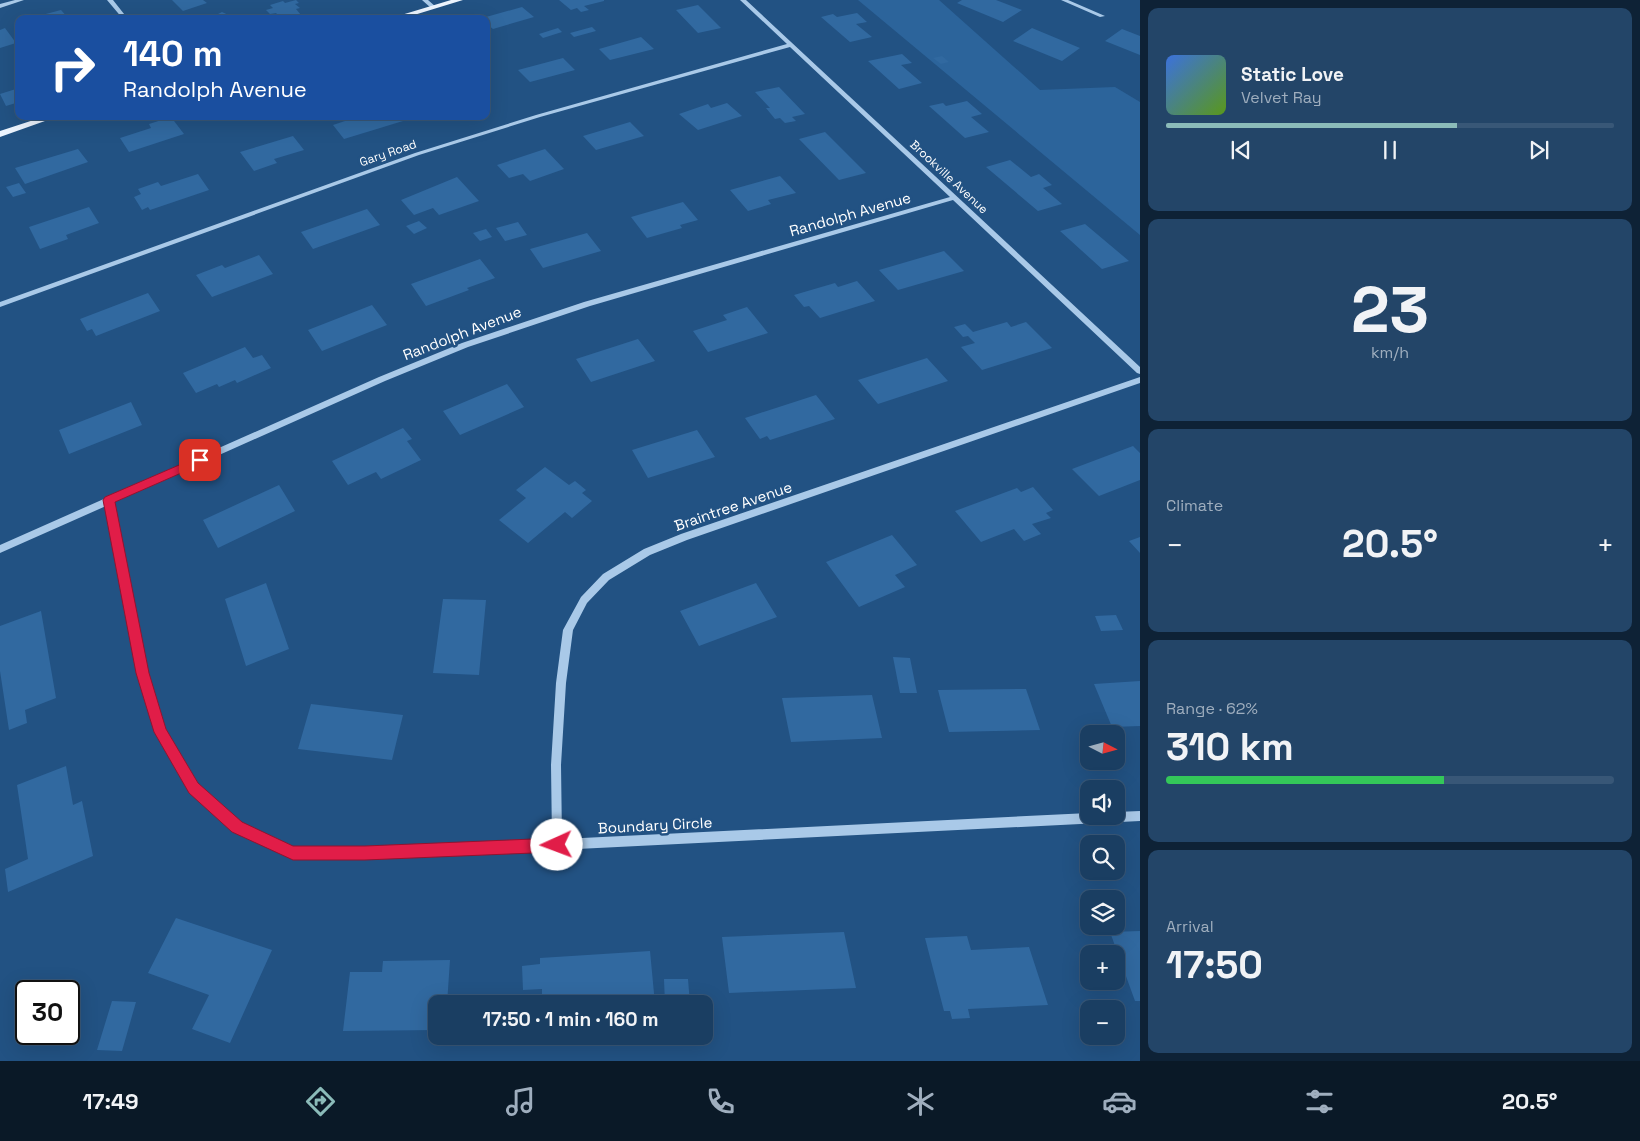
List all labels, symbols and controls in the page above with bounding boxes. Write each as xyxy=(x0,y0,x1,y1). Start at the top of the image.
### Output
text: 140 m xyxy=(123,32,223,76)
icon: right xyxy=(40,35,105,100)
text: Static Love xyxy=(1241,62,1344,87)
text: Randolph Avenue xyxy=(123,75,307,103)
text: Velvet Ray xyxy=(1241,87,1322,108)
street label: Gary Road xyxy=(357,136,419,170)
icon: previous xyxy=(1227,136,1255,164)
icon: pause xyxy=(1376,136,1404,164)
icon: next xyxy=(1525,136,1553,164)
street label: Brookville Avenue xyxy=(907,137,991,217)
street label: Randolph Avenue xyxy=(787,188,913,240)
text: 23 xyxy=(1351,268,1429,351)
street label: Randolph Avenue xyxy=(400,302,524,364)
text: km/h xyxy=(1371,342,1409,363)
pin xyxy=(179,439,221,481)
icon: arrive xyxy=(186,446,214,474)
street label: Braintree Avenue xyxy=(672,477,794,535)
text: Climate xyxy=(1166,495,1223,516)
text: 20.5° xyxy=(1342,520,1438,568)
text: − xyxy=(1166,527,1183,563)
text: + xyxy=(1597,527,1614,563)
text: Range · 62% xyxy=(1166,698,1258,719)
text: 310 km xyxy=(1166,723,1294,771)
north arrow xyxy=(1080,725,1125,770)
map controls xyxy=(1080,725,1125,1045)
button: sound xyxy=(1080,780,1125,825)
street label: Boundary Circle xyxy=(597,813,713,837)
position arrow xyxy=(530,818,582,870)
button: search xyxy=(1080,835,1125,880)
button: layers xyxy=(1080,890,1125,935)
text: Arrival xyxy=(1166,916,1214,937)
text: 17:50 xyxy=(1166,941,1263,989)
button: + xyxy=(1080,945,1125,990)
speed limit sign: 30 xyxy=(15,980,80,1045)
button: − xyxy=(1080,1000,1125,1045)
text: 17:50 · 1 min · 160 m xyxy=(482,1007,659,1032)
icon: directions xyxy=(303,1084,338,1119)
icon: music xyxy=(503,1084,538,1119)
icon: phone xyxy=(703,1084,738,1119)
icon: climate xyxy=(903,1084,938,1119)
icon: car xyxy=(1102,1084,1137,1119)
icon: filters xyxy=(1302,1084,1337,1119)
text: 17:49 xyxy=(82,1087,139,1115)
text: 20.5° xyxy=(1502,1087,1558,1115)

